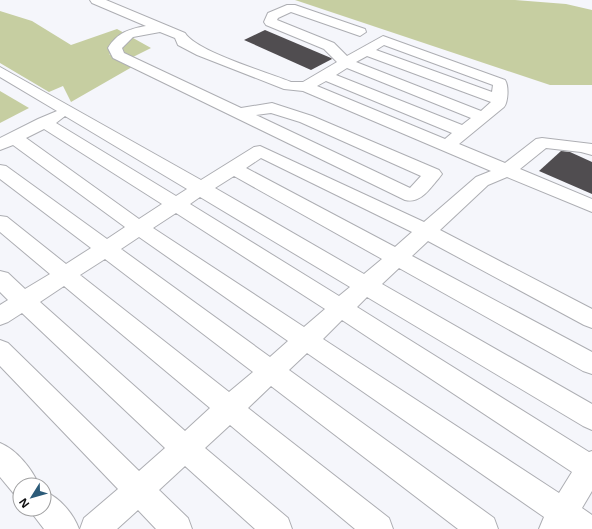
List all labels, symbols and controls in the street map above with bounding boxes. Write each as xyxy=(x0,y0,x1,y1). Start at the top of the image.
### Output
north arrow xyxy=(12,477,52,517)
text: N xyxy=(15,495,32,511)

